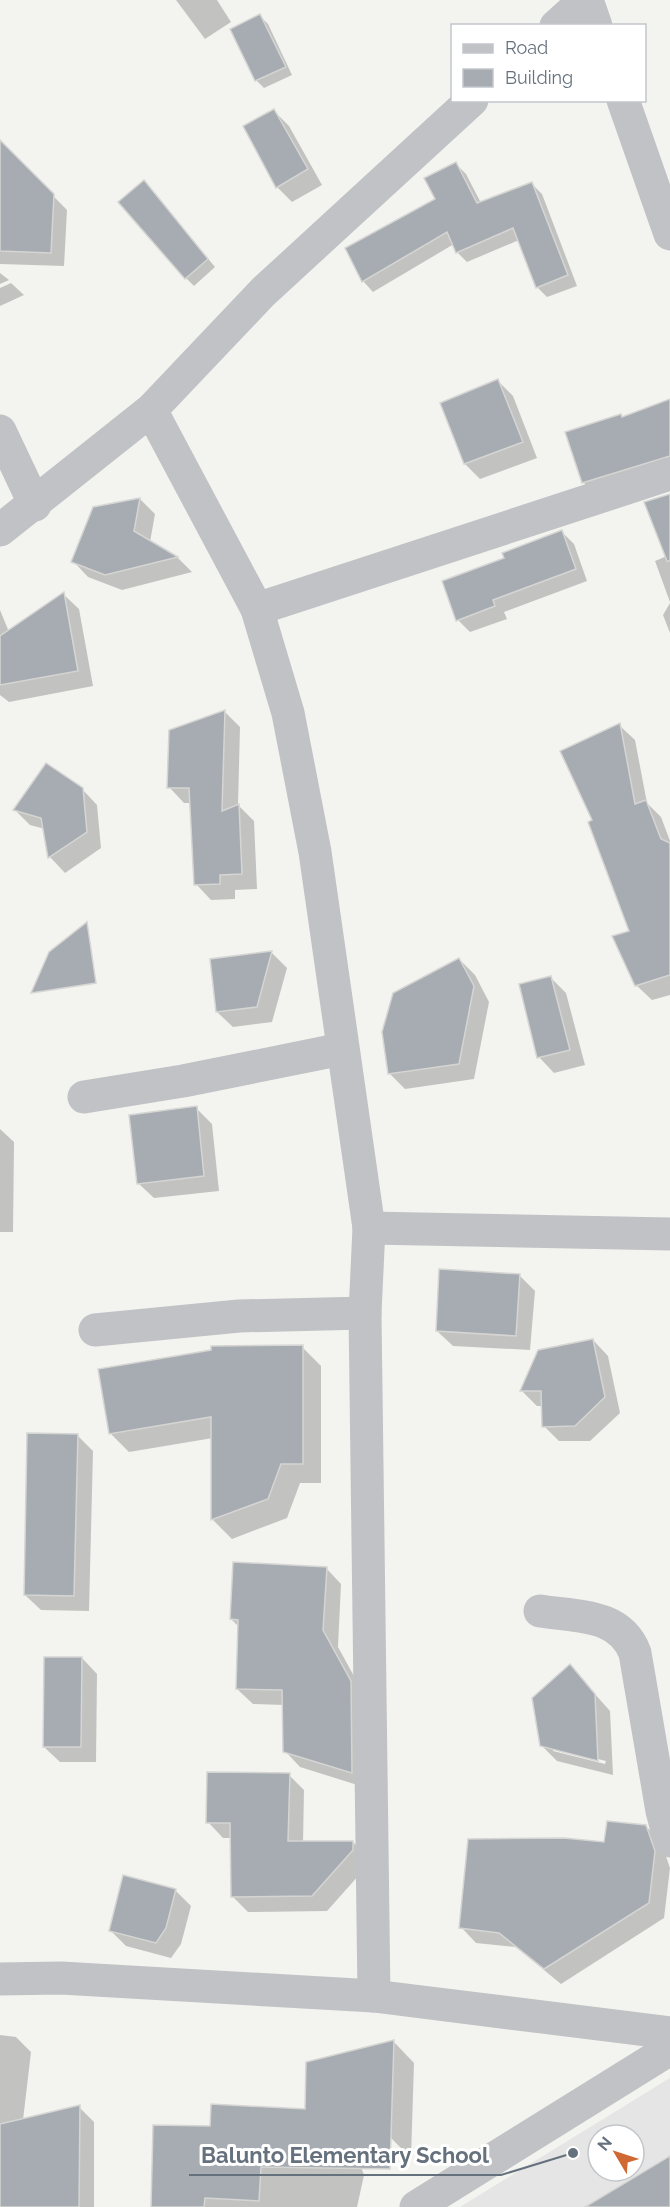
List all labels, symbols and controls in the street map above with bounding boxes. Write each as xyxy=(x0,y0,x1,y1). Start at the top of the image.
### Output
legend xyxy=(451,24,646,102)
text: Road xyxy=(505,37,548,58)
text: Building xyxy=(505,67,573,88)
north arrow xyxy=(586,2123,646,2183)
text: N xyxy=(594,2133,616,2155)
callout: Balunto Elementary School xyxy=(189,2135,501,2175)
text: Balunto Elementary School xyxy=(201,2142,490,2168)

